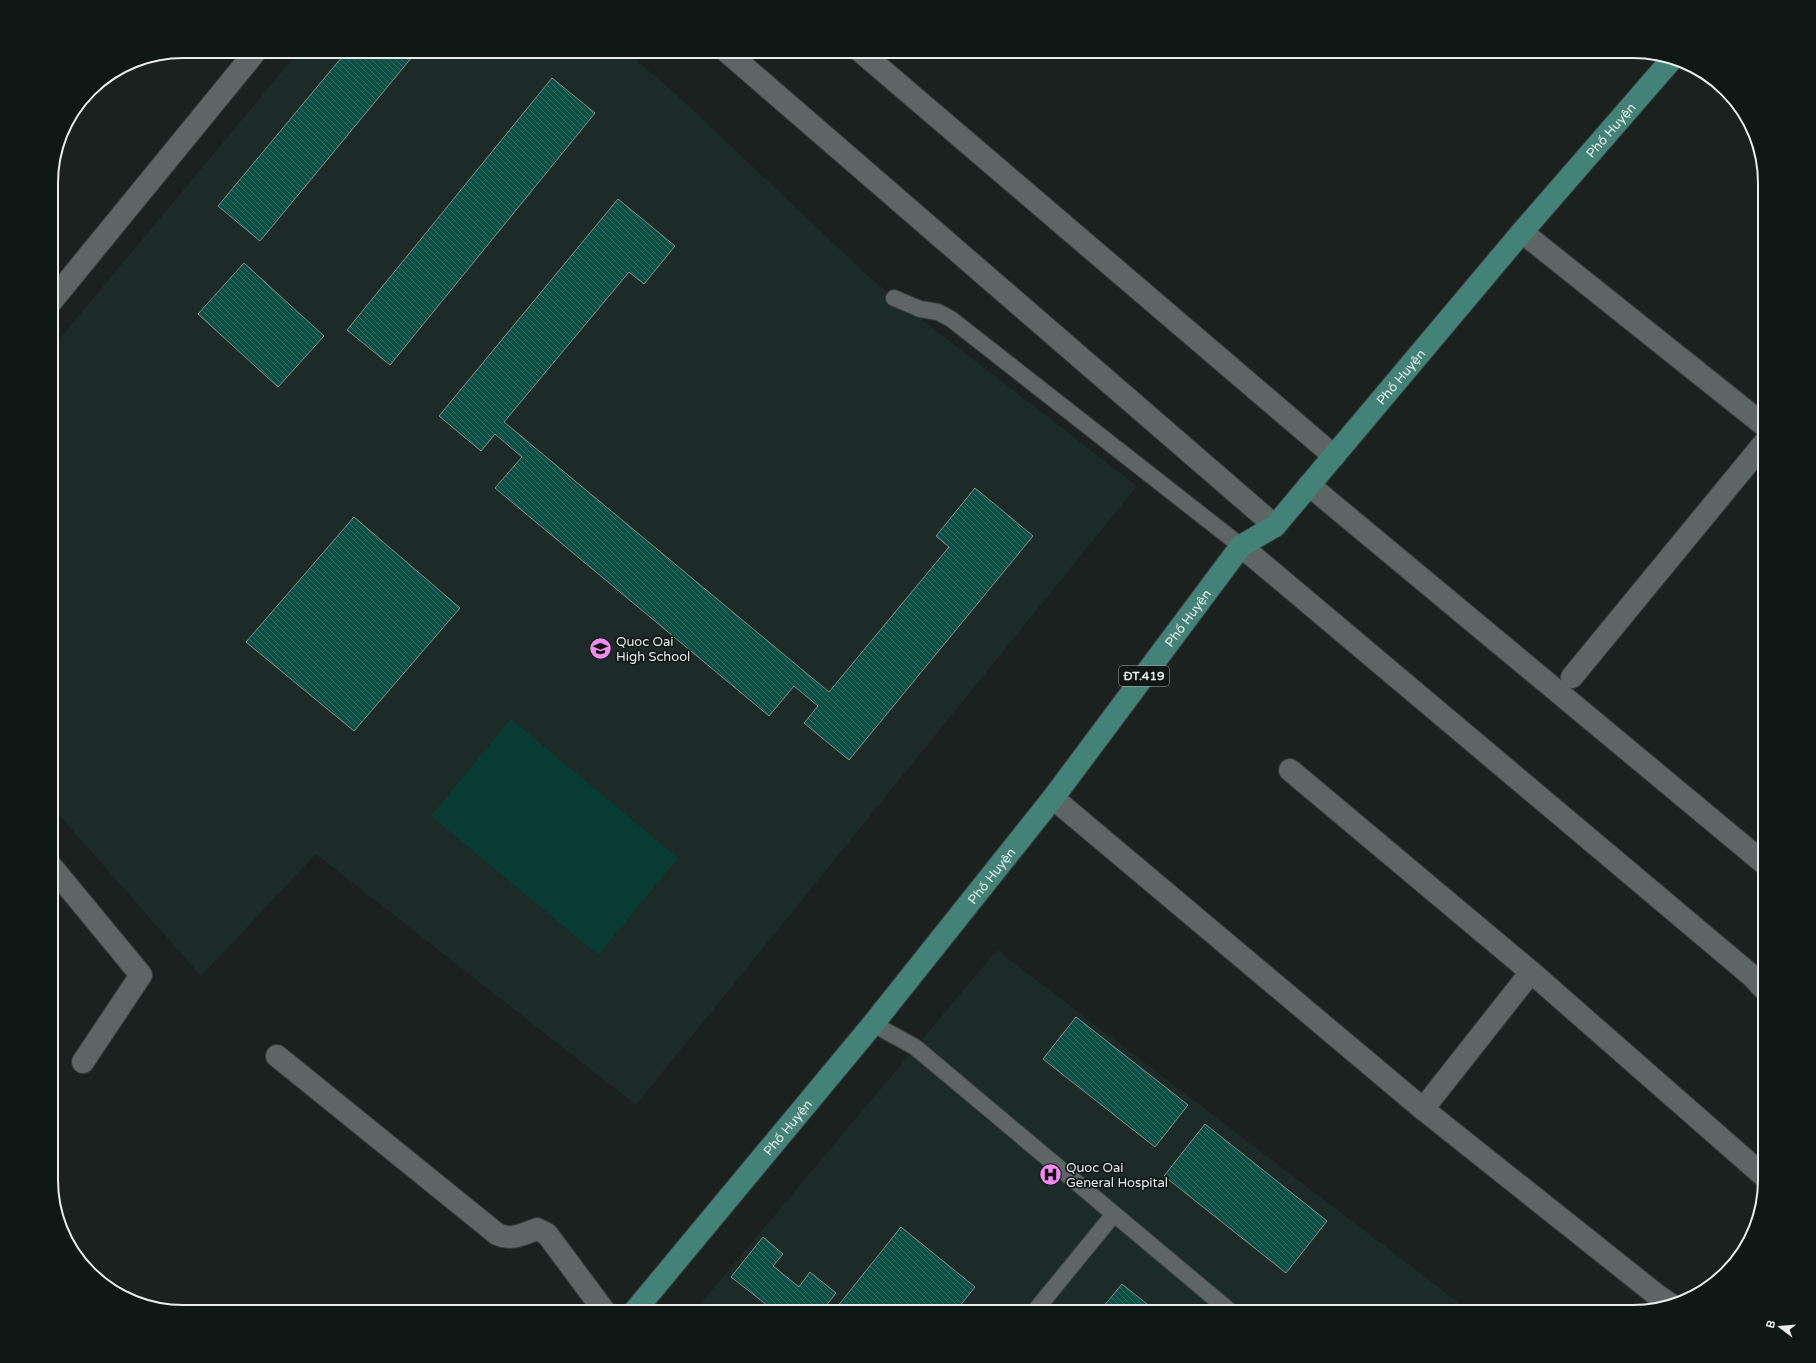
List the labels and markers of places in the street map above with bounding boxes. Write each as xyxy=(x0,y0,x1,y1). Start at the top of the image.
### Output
place label: Quoc Oai High School xyxy=(616,634,690,665)
school or university icon: Quoc Oai High School xyxy=(588,635,614,661)
place label: Quoc Oai General Hospital xyxy=(1066,1160,1168,1191)
hospital icon: Quoc Oai General Hospital xyxy=(1037,1161,1063,1187)

